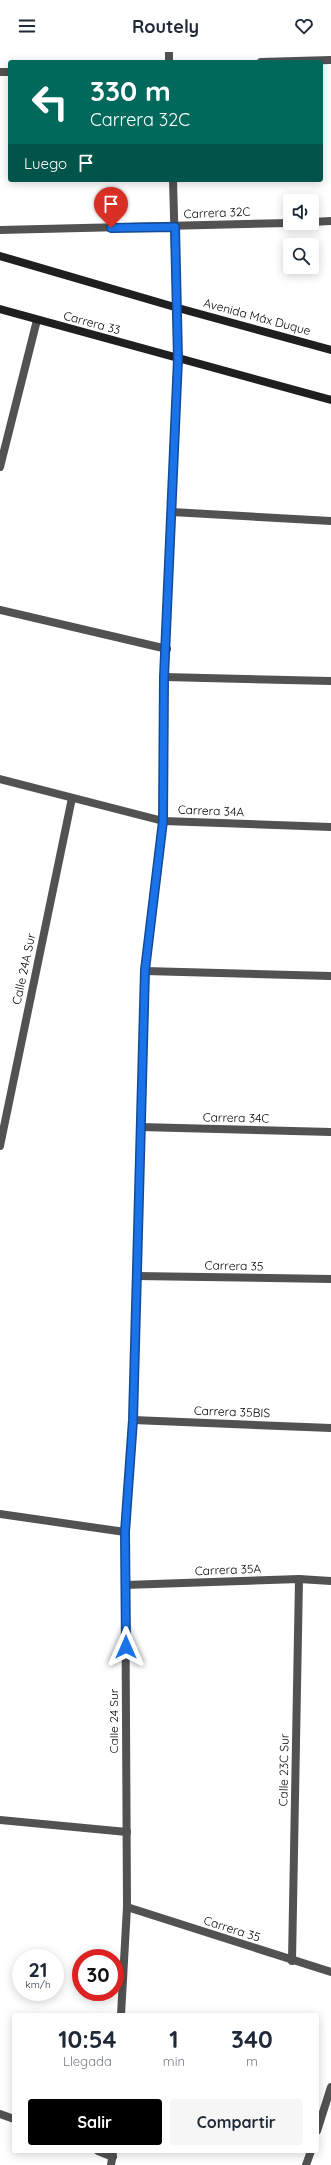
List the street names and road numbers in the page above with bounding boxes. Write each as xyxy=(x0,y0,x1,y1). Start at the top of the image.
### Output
street label: Carrera 32C xyxy=(183,204,251,221)
street label: Avenida Máx Duque xyxy=(202,295,313,338)
street label: Carrera 33 xyxy=(62,308,122,337)
street label: Carrera 34A xyxy=(178,802,245,819)
street label: Calle 24A Sur xyxy=(9,931,38,1006)
street label: Carrera 34C xyxy=(203,1109,269,1126)
street label: Carrera 35 xyxy=(205,1257,263,1274)
street label: Carrera 35BIS xyxy=(194,1403,271,1420)
street label: Carrera 35A xyxy=(194,1561,262,1578)
street label: Calle 24 Sur xyxy=(106,1688,121,1753)
street label: Calle 23C Sur xyxy=(275,1733,292,1807)
street label: Carrera 35 xyxy=(202,1912,262,1945)

